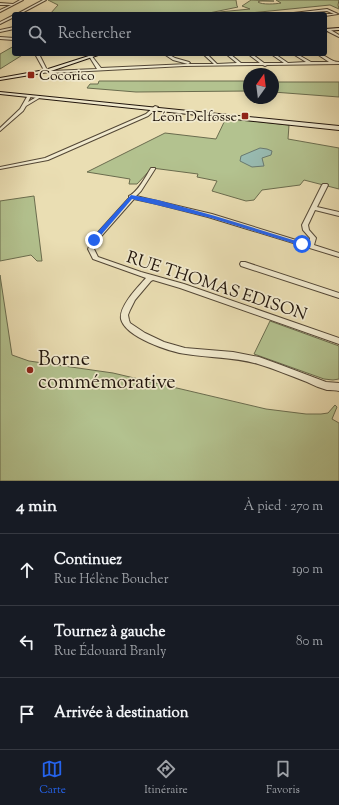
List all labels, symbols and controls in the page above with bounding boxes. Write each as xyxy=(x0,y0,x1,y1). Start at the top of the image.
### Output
search box xyxy=(12,12,327,56)
icon: search xyxy=(26,23,48,45)
text: Rechercher xyxy=(58,24,131,45)
place label: Cocorico xyxy=(39,67,95,87)
north arrow xyxy=(243,68,279,104)
marker: Cocorico xyxy=(26,70,36,80)
place label: Léon Delfosse xyxy=(152,108,237,128)
marker: Léon Delfosse xyxy=(240,111,250,121)
route end xyxy=(85,231,103,249)
route start xyxy=(293,235,311,253)
street label: RUE THOMAS EDISON xyxy=(123,246,310,327)
place label: Borne commémorative xyxy=(38,346,176,398)
marker: Borne commémorative xyxy=(25,365,35,375)
text: 4 min xyxy=(16,495,57,519)
text: À pied · 270 m xyxy=(244,498,323,516)
text: Continuez xyxy=(54,550,122,571)
icon: ahead xyxy=(16,559,38,581)
text: 190 m xyxy=(292,561,323,579)
text: Rue Hélène Boucher xyxy=(54,571,169,589)
text: Tournez à gauche xyxy=(54,622,165,643)
icon: left xyxy=(16,631,38,653)
text: 80 m xyxy=(296,633,323,651)
text: Rue Édouard Branly xyxy=(54,643,166,661)
icon: arrive xyxy=(16,703,38,725)
text: Arrivée à destination xyxy=(54,703,189,724)
tab: Carte xyxy=(39,758,66,798)
tab: Itinéraire xyxy=(144,758,188,798)
tab: Favoris xyxy=(266,758,300,798)

